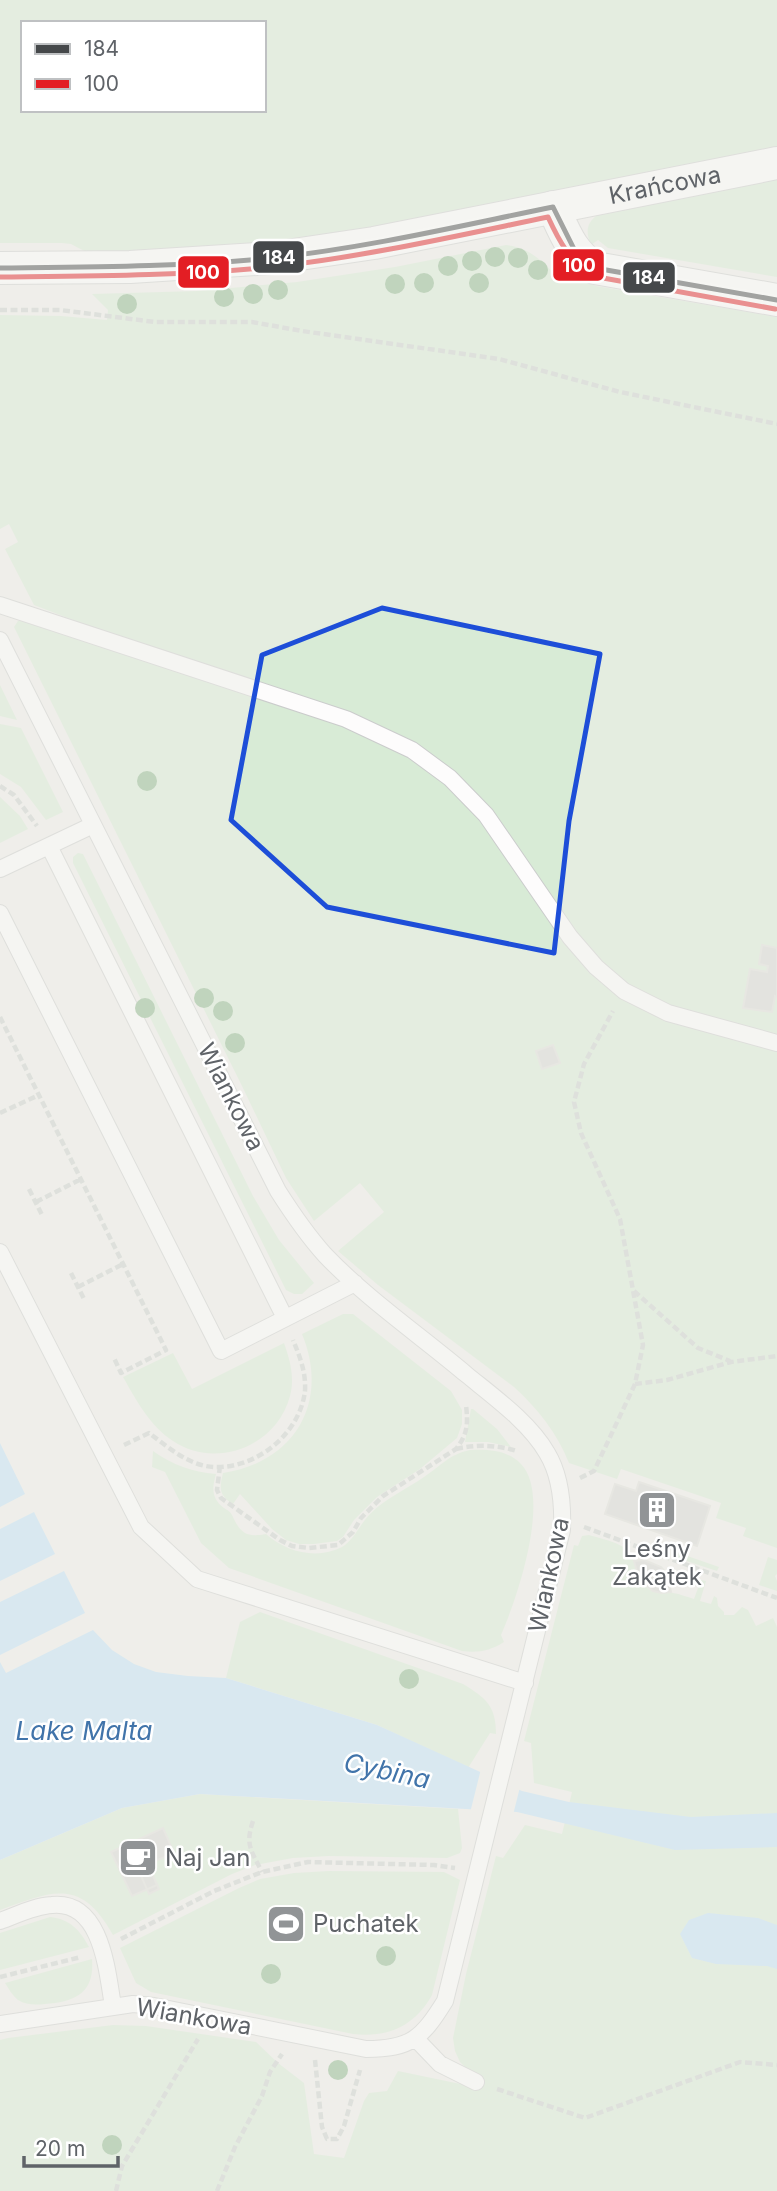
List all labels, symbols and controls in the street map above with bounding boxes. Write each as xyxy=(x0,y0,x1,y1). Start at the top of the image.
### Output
legend xyxy=(21,21,266,112)
text: 184 xyxy=(84,36,119,61)
text: 100 xyxy=(84,71,119,96)
street label: Krańcowa xyxy=(606,159,723,210)
line badge: 184 xyxy=(252,240,305,274)
text: 184 xyxy=(262,246,296,269)
line badge: 100 xyxy=(552,248,605,282)
text: 100 xyxy=(562,254,596,277)
line badge: 100 xyxy=(177,255,230,289)
text: 100 xyxy=(186,261,220,284)
line badge: 184 xyxy=(622,261,676,294)
text: 184 xyxy=(632,266,666,289)
street label: Wiankowa xyxy=(192,1038,271,1155)
building icon: Leśny Zakątek xyxy=(636,1489,678,1531)
street label: Wiankowa xyxy=(522,1515,575,1635)
place label: Leśny Zakątek xyxy=(612,1534,702,1591)
water label: Lake Malta xyxy=(16,1715,153,1746)
water label: Cybina xyxy=(341,1746,433,1795)
cafe icon: Naj Jan xyxy=(117,1837,159,1879)
place label: Naj Jan xyxy=(165,1843,250,1872)
sports icon: Puchatek xyxy=(265,1903,307,1945)
place label: Puchatek xyxy=(313,1909,419,1938)
street label: Wiankowa xyxy=(134,1992,254,2041)
scale bar xyxy=(24,2124,119,2168)
text: 20 m xyxy=(35,2136,85,2161)

